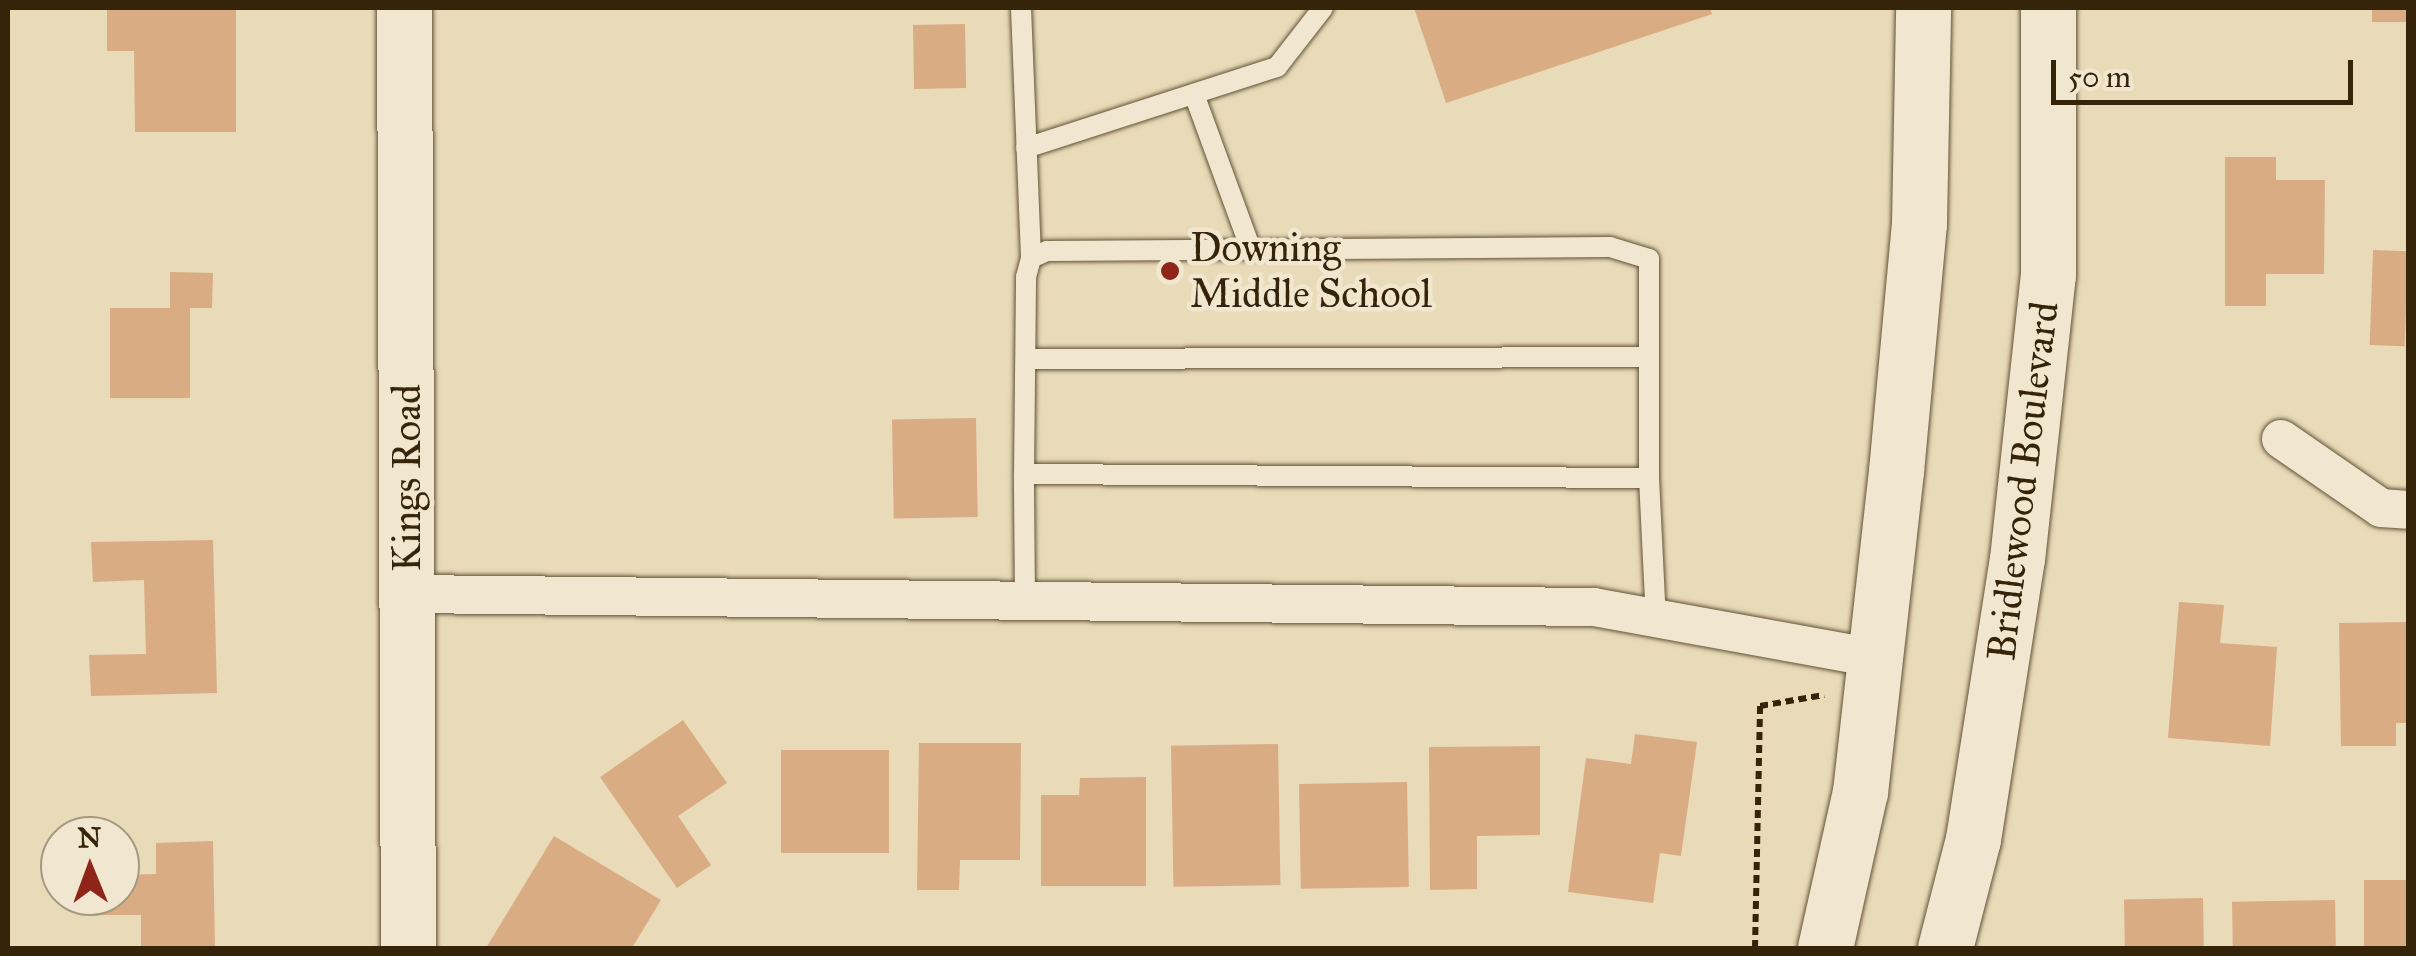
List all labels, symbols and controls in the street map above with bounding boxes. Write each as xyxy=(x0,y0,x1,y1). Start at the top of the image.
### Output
scale bar xyxy=(2056,40,2358,102)
text: 50 m xyxy=(2068,59,2131,95)
place label: Downing Middle School xyxy=(1190,224,1432,318)
marker: Downing Middle School xyxy=(1159,260,1181,282)
street label: Bridlewood Boulevard xyxy=(1977,299,2069,663)
street label: Kings Road xyxy=(383,384,431,572)
north arrow xyxy=(40,816,140,916)
text: N xyxy=(77,820,102,855)

